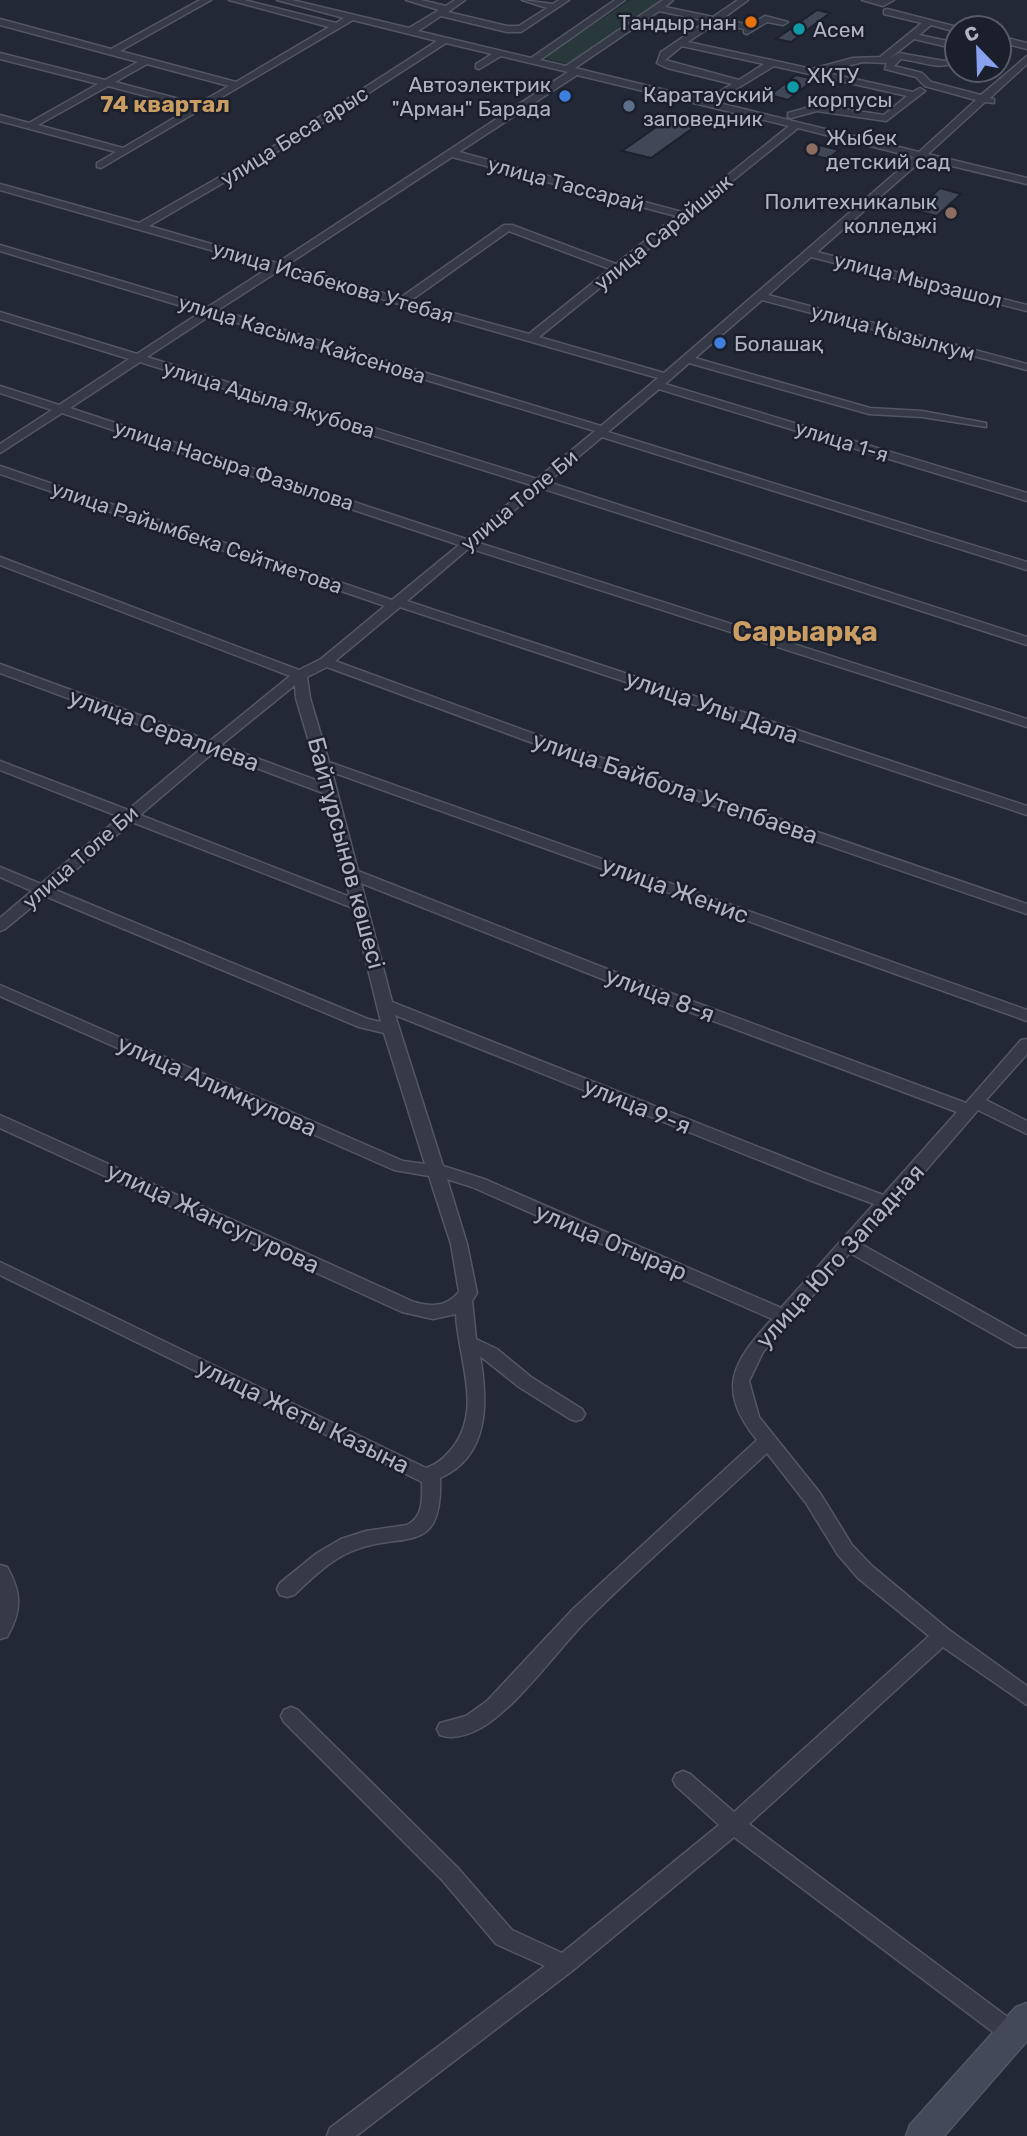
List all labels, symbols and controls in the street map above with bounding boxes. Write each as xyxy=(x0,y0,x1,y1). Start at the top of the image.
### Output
place label: Тандыр нан xyxy=(618,10,737,35)
marker: Тандыр нан xyxy=(743,14,759,30)
north arrow xyxy=(943,14,1013,84)
place label: Асем xyxy=(813,17,865,42)
marker: Асем xyxy=(791,21,807,37)
text: С xyxy=(961,21,982,47)
place label: ХҚТУ корпусы xyxy=(807,63,892,112)
place label: Автоэлектрик "Арман" Барада xyxy=(392,72,551,121)
marker: ХҚТУ корпусы xyxy=(785,79,801,95)
street label: улица Беса арыс xyxy=(215,80,373,192)
place label: Каратауский заповедник xyxy=(643,82,774,131)
marker: Автоэлектрик "Арман" Барада xyxy=(557,88,573,104)
district label: 74 квартал xyxy=(100,90,230,118)
marker: Каратауский заповедник xyxy=(621,98,637,114)
place label: Жыбек детский сад xyxy=(826,125,950,174)
marker: Жыбек детский сад xyxy=(804,141,820,157)
street label: улица Тассарай xyxy=(485,151,647,217)
street label: улица Сарайшык xyxy=(589,169,737,295)
place label: Политехникалык колледжі xyxy=(765,189,937,238)
marker: Политехникалык колледжі xyxy=(943,205,959,221)
street label: улица Исабекова Утебая xyxy=(210,236,456,328)
street label: улица Мырзашол xyxy=(831,247,1005,313)
street label: улица Касыма Кайсенова xyxy=(175,289,429,389)
street label: улица Кызылкум xyxy=(808,298,978,366)
place label: Болашақ xyxy=(734,331,823,356)
marker: Болашақ xyxy=(712,335,728,351)
street label: улица Адыла Якубова xyxy=(160,355,378,443)
street label: улица Насыра Фазылова xyxy=(111,414,357,516)
street label: улица 1-я xyxy=(792,415,892,467)
street label: улица Толе Би xyxy=(455,444,583,556)
street label: улица Райымбека Сейтметова xyxy=(48,475,346,599)
district label: Сарыарқа xyxy=(732,615,878,648)
street label: улица Улы Дала xyxy=(622,664,802,750)
street label: улица Сералиева xyxy=(65,683,263,777)
street label: улица Байбола Утепбаева xyxy=(529,726,821,850)
street label: Байтұрсынов көшесі xyxy=(302,734,390,972)
street label: улица Толе Би xyxy=(17,800,143,914)
street label: улица Женис xyxy=(598,850,752,930)
street label: улица 8-я xyxy=(601,961,719,1029)
street label: улица Алимкулова xyxy=(113,1029,321,1143)
street label: улица 9-я xyxy=(579,1072,695,1140)
street label: улица Жансугурова xyxy=(102,1156,324,1280)
street label: улица Юго Западная xyxy=(750,1158,930,1354)
street label: улица Отырар xyxy=(531,1197,691,1287)
street label: улица Жеты Казына xyxy=(192,1352,414,1480)

